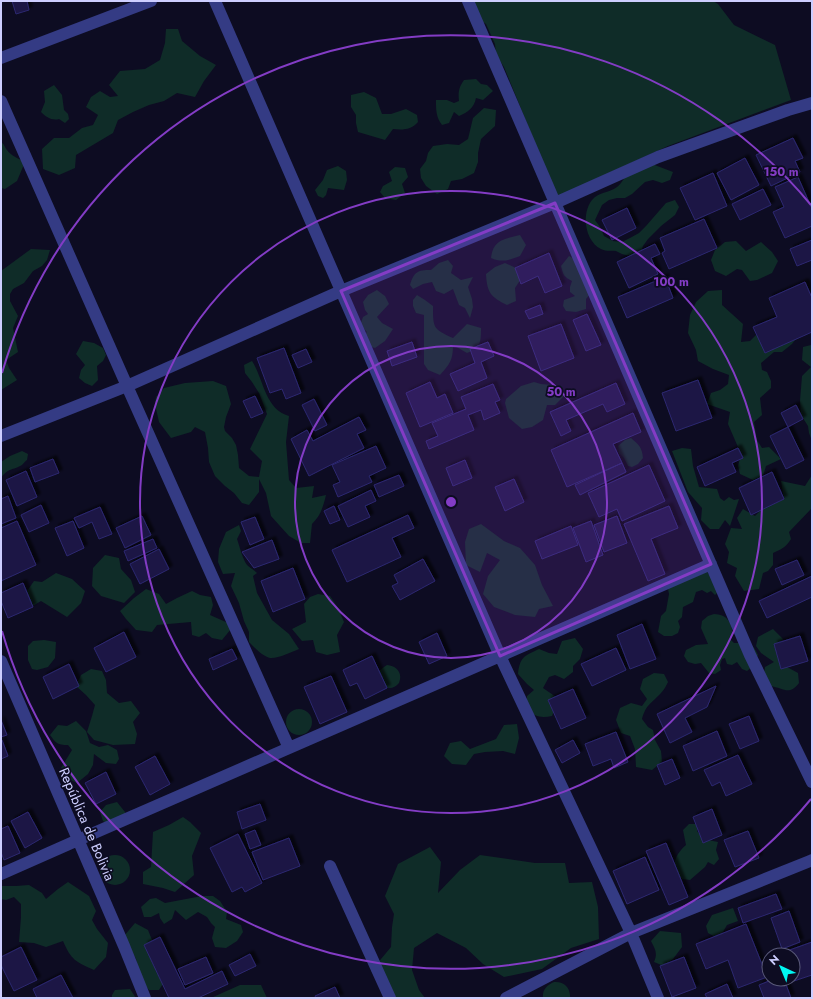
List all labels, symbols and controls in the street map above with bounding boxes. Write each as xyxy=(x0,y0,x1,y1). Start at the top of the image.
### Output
text: 150 m xyxy=(763,163,799,181)
text: 100 m xyxy=(653,273,689,291)
text: 50 m xyxy=(546,383,576,401)
centre of rings xyxy=(444,495,458,509)
street label: República de Bolivia xyxy=(54,764,120,884)
north arrow xyxy=(761,947,801,987)
text: N xyxy=(765,951,783,969)

